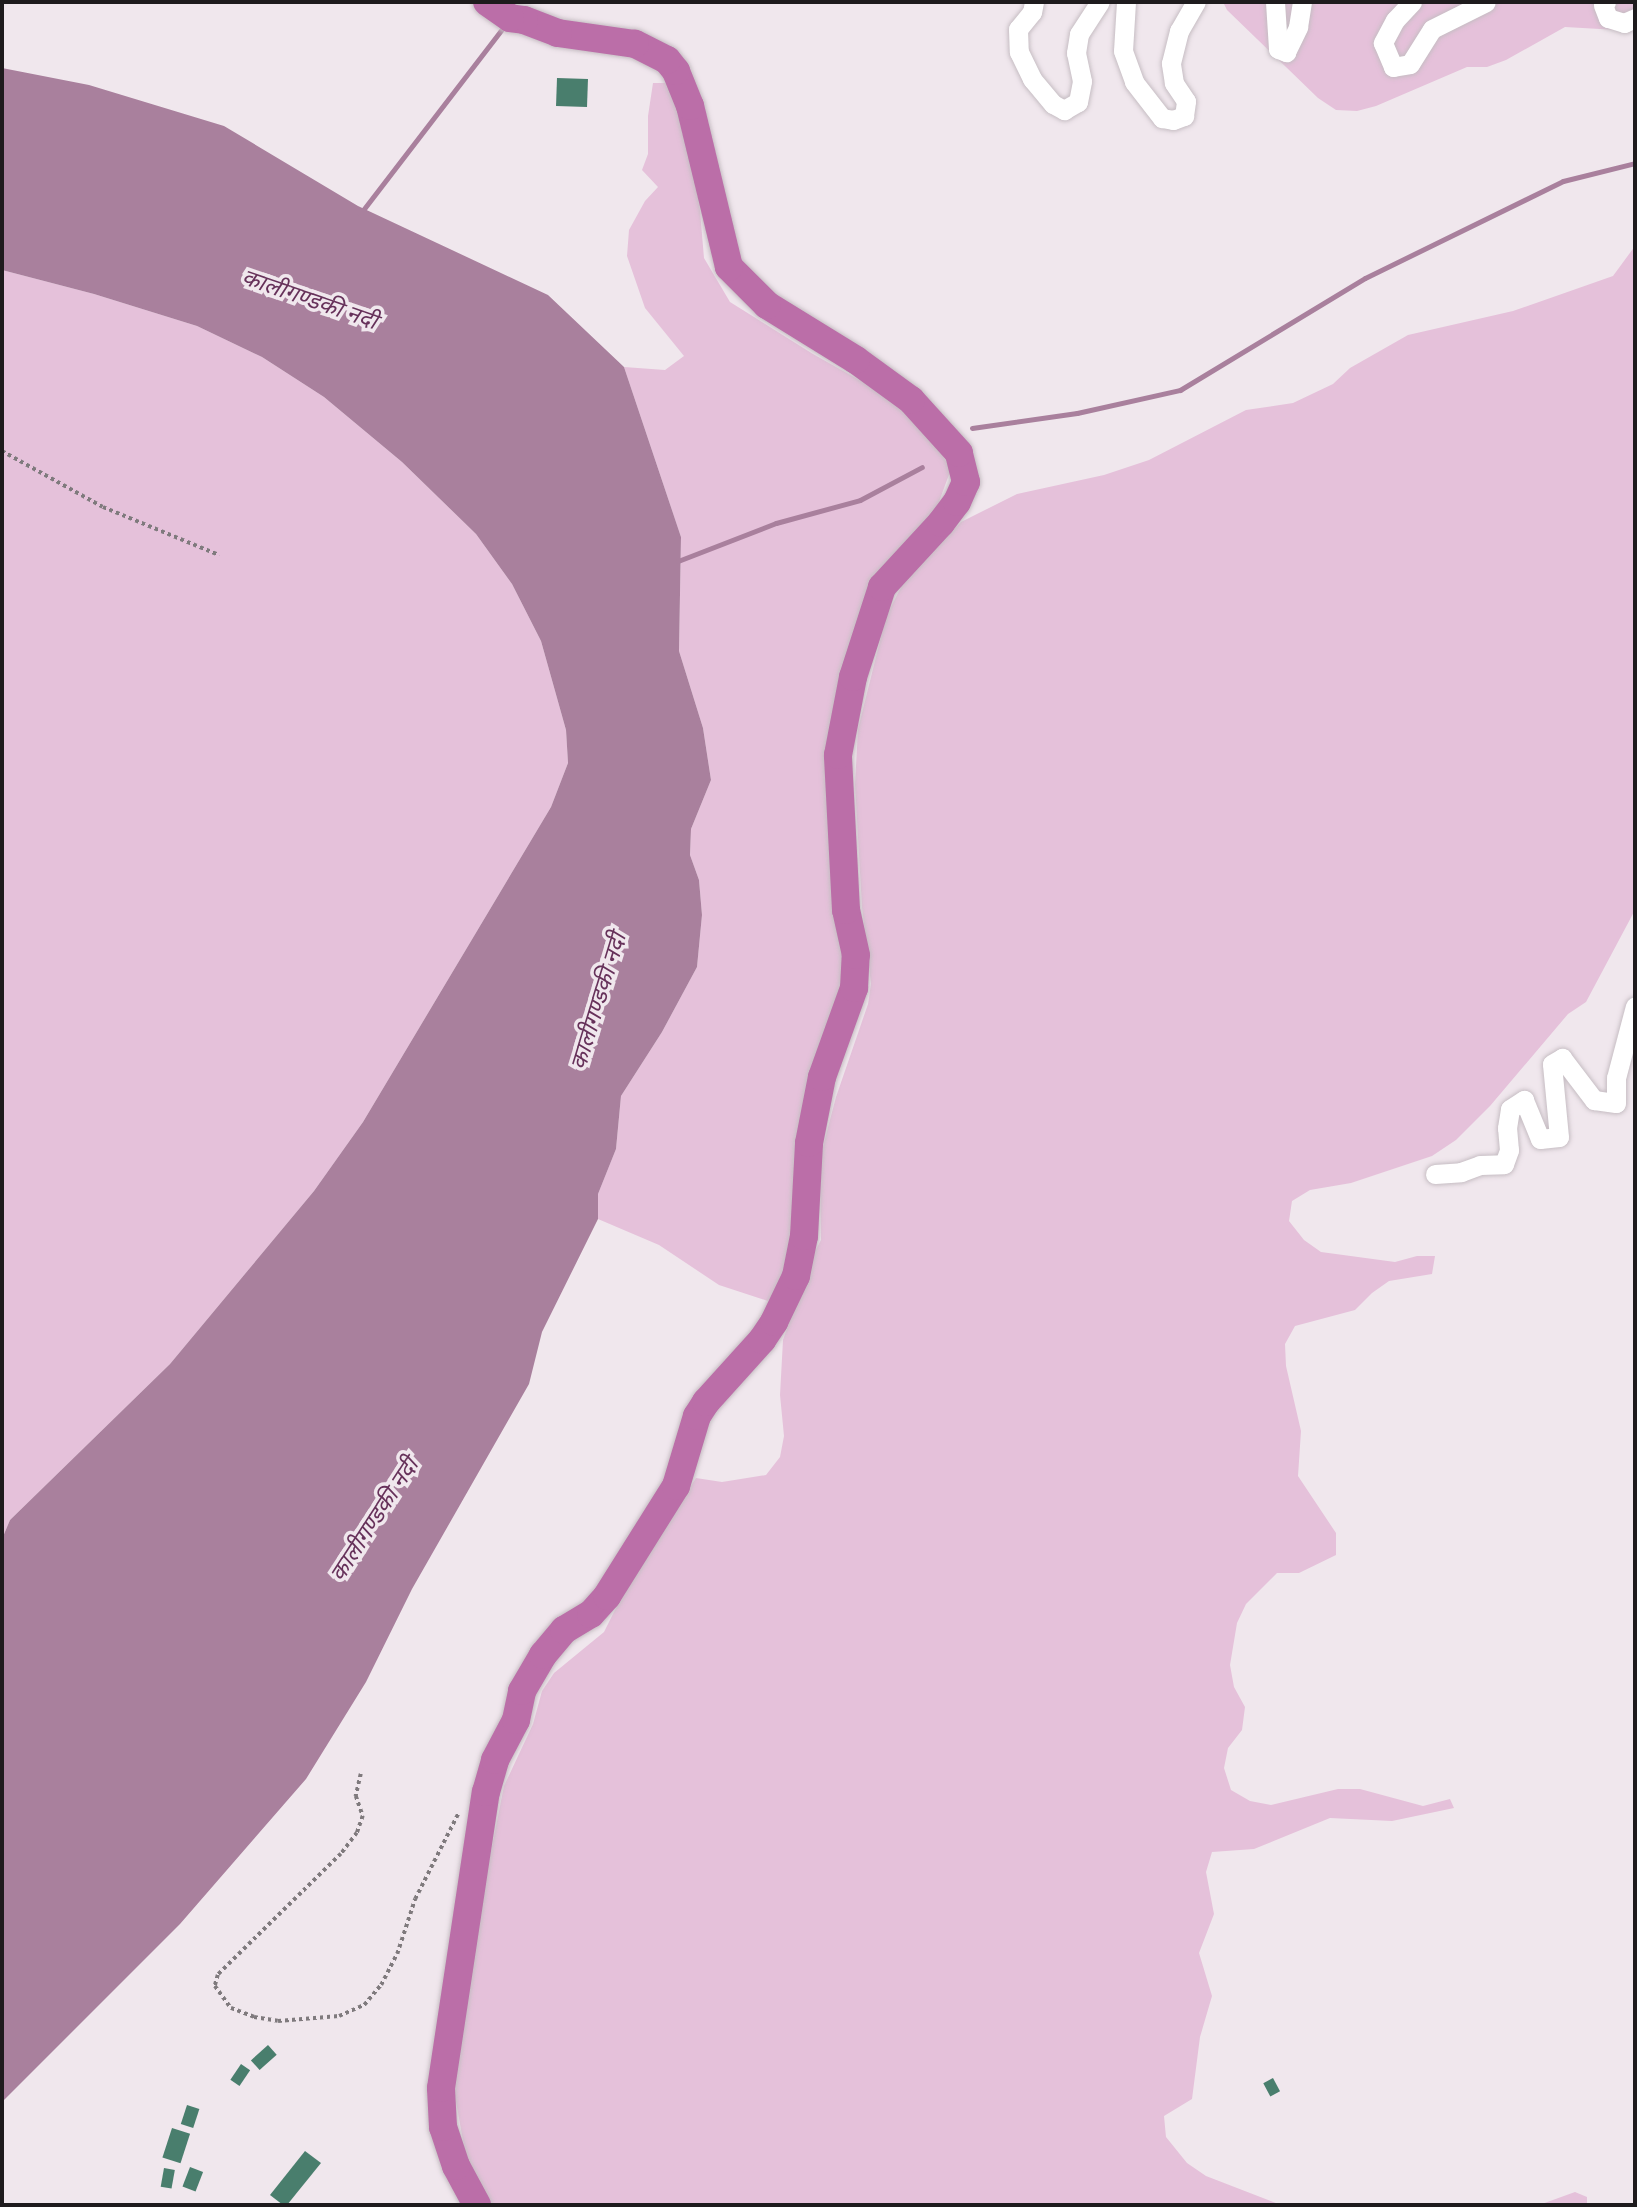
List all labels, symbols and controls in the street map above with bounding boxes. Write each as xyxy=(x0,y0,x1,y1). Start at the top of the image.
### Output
water label: कालीगण्डकी नदी xyxy=(239,262,381,334)
water label: कालीगण्डकी नदी xyxy=(563,929,631,1073)
water label: कालीगण्डकी नदी xyxy=(323,1452,423,1586)

